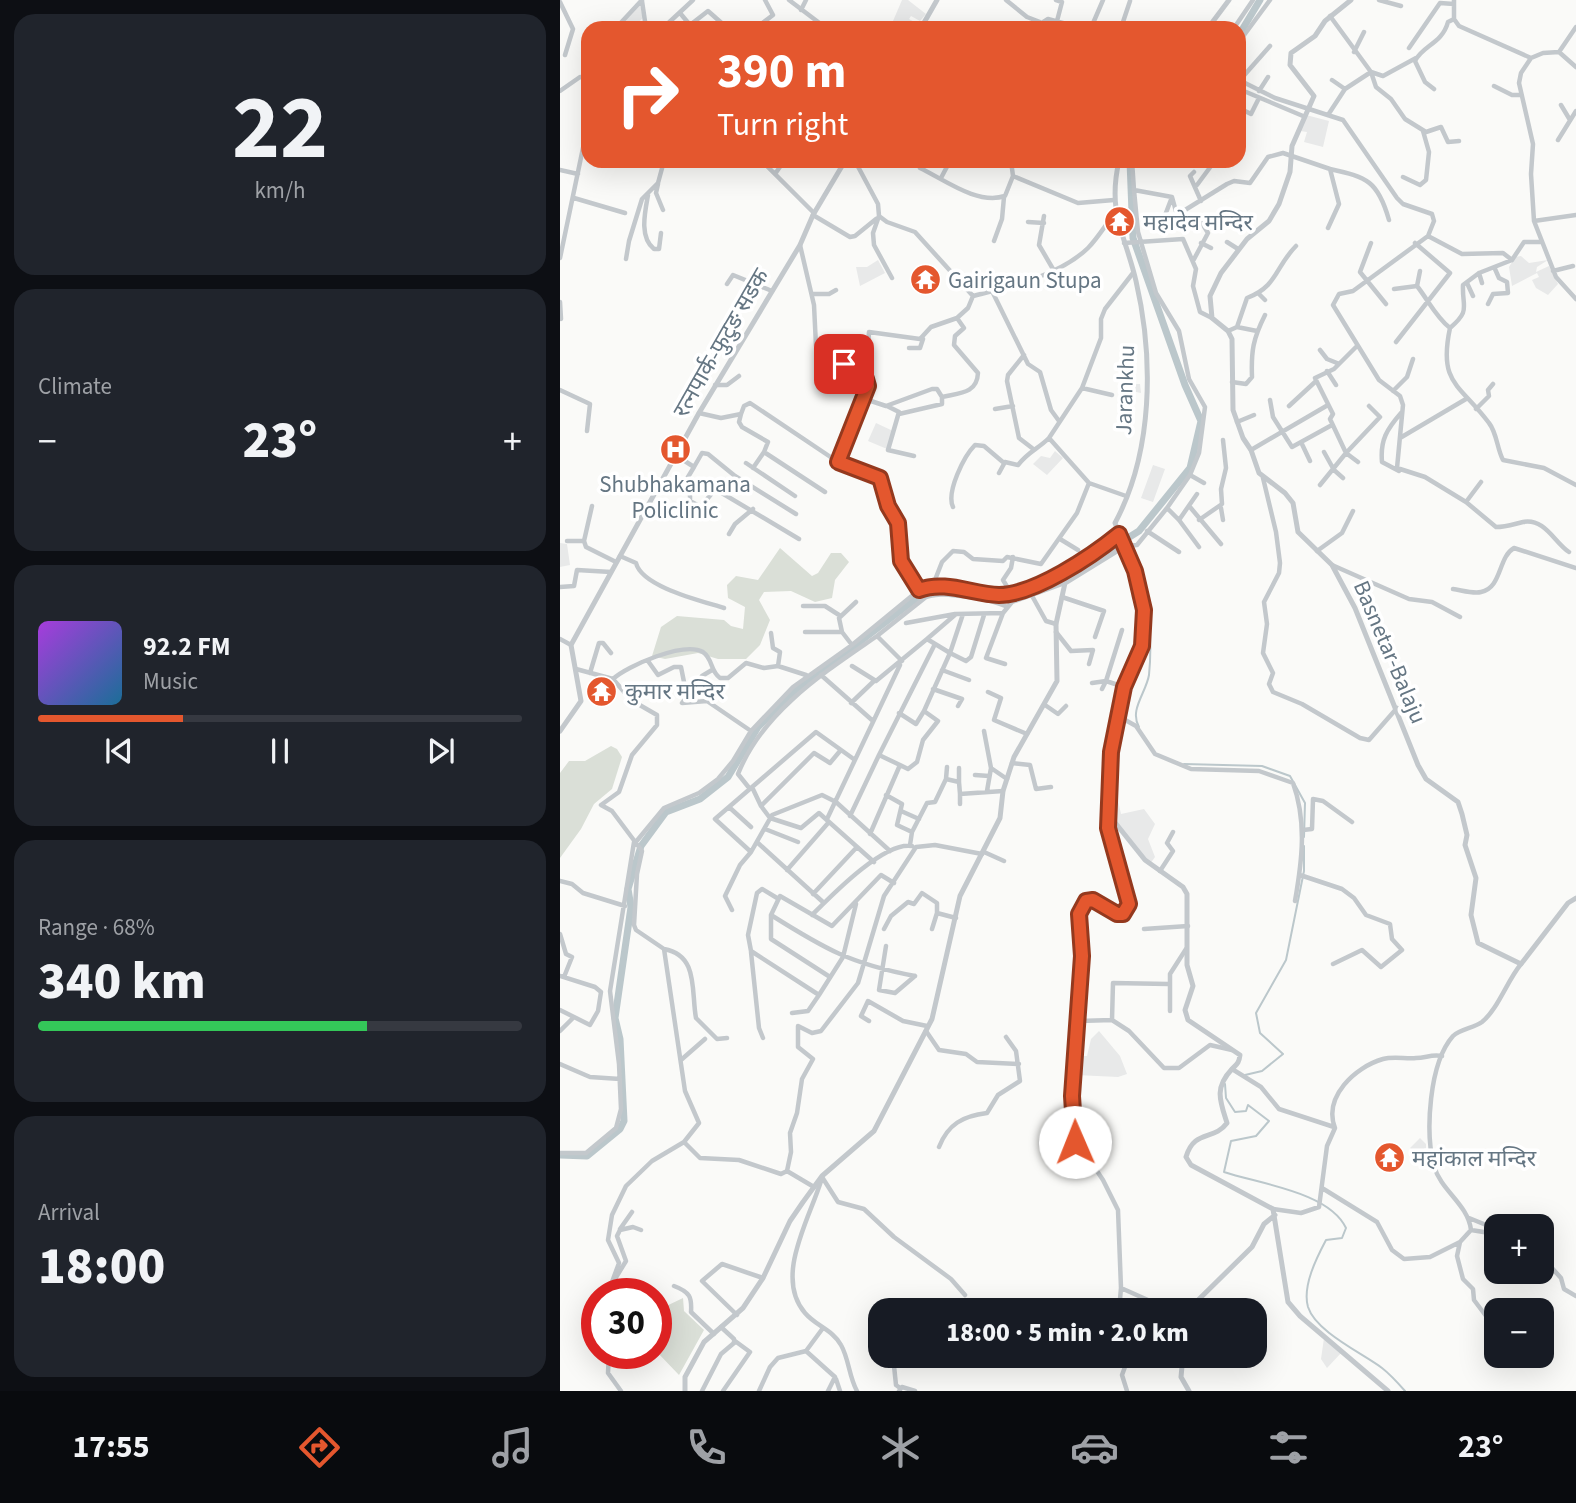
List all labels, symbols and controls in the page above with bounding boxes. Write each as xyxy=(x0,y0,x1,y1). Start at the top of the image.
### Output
text: 390 m xyxy=(717,37,846,107)
icon: right xyxy=(602,49,693,140)
text: 22 xyxy=(232,64,328,193)
text: Turn right xyxy=(717,102,848,148)
text: km/h xyxy=(254,174,306,207)
temple icon: महादेव मन्दिर xyxy=(1103,205,1137,239)
place label: महादेव मन्दिर xyxy=(1143,206,1254,239)
street label: रत्नपार्क-फुटुङ सडक xyxy=(665,261,778,424)
temple icon: Gairigaun Stupa xyxy=(908,263,942,297)
place label: Gairigaun Stupa xyxy=(948,264,1102,297)
pin xyxy=(814,334,874,394)
street label: Jarankhu xyxy=(1107,344,1143,436)
icon: arrive xyxy=(825,345,863,383)
text: Climate xyxy=(38,370,112,403)
text: 23° xyxy=(243,404,317,478)
text: − xyxy=(38,415,57,469)
text: + xyxy=(503,415,522,469)
hospital icon: Shubhakamana Policlinic xyxy=(658,433,692,467)
place label: Shubhakamana Policlinic xyxy=(599,468,751,527)
street label: Basnetar-Balaju xyxy=(1345,575,1435,729)
text: 92.2 FM xyxy=(143,628,231,665)
text: Music xyxy=(143,665,198,698)
temple icon: कुमार मन्दिर xyxy=(585,674,619,708)
place label: कुमार मन्दिर xyxy=(625,675,725,708)
icon: previous xyxy=(100,732,138,770)
icon: pause xyxy=(261,732,299,770)
icon: next xyxy=(422,732,460,770)
text: Range · 68% xyxy=(38,911,155,944)
text: 340 km xyxy=(38,945,206,1019)
position arrow xyxy=(1038,1105,1112,1179)
temple icon: महांकाल मन्दिर xyxy=(1372,1141,1406,1175)
place label: महांकाल मन्दिर xyxy=(1412,1142,1537,1175)
text: Arrival xyxy=(38,1196,100,1229)
map controls xyxy=(1484,1214,1554,1368)
button: + xyxy=(1484,1214,1554,1284)
text: 18:00 xyxy=(38,1230,165,1304)
speed limit sign: 30 xyxy=(581,1278,672,1369)
button: − xyxy=(1484,1298,1554,1368)
text: 18:00 · 5 min · 2.0 km xyxy=(946,1314,1189,1351)
icon: directions xyxy=(295,1423,344,1472)
icon: music xyxy=(488,1423,537,1472)
icon: phone xyxy=(682,1423,731,1472)
icon: climate xyxy=(876,1423,925,1472)
icon: car xyxy=(1070,1423,1119,1472)
icon: filters xyxy=(1264,1423,1313,1472)
text: 17:55 xyxy=(72,1424,150,1470)
text: 23° xyxy=(1458,1424,1503,1470)

